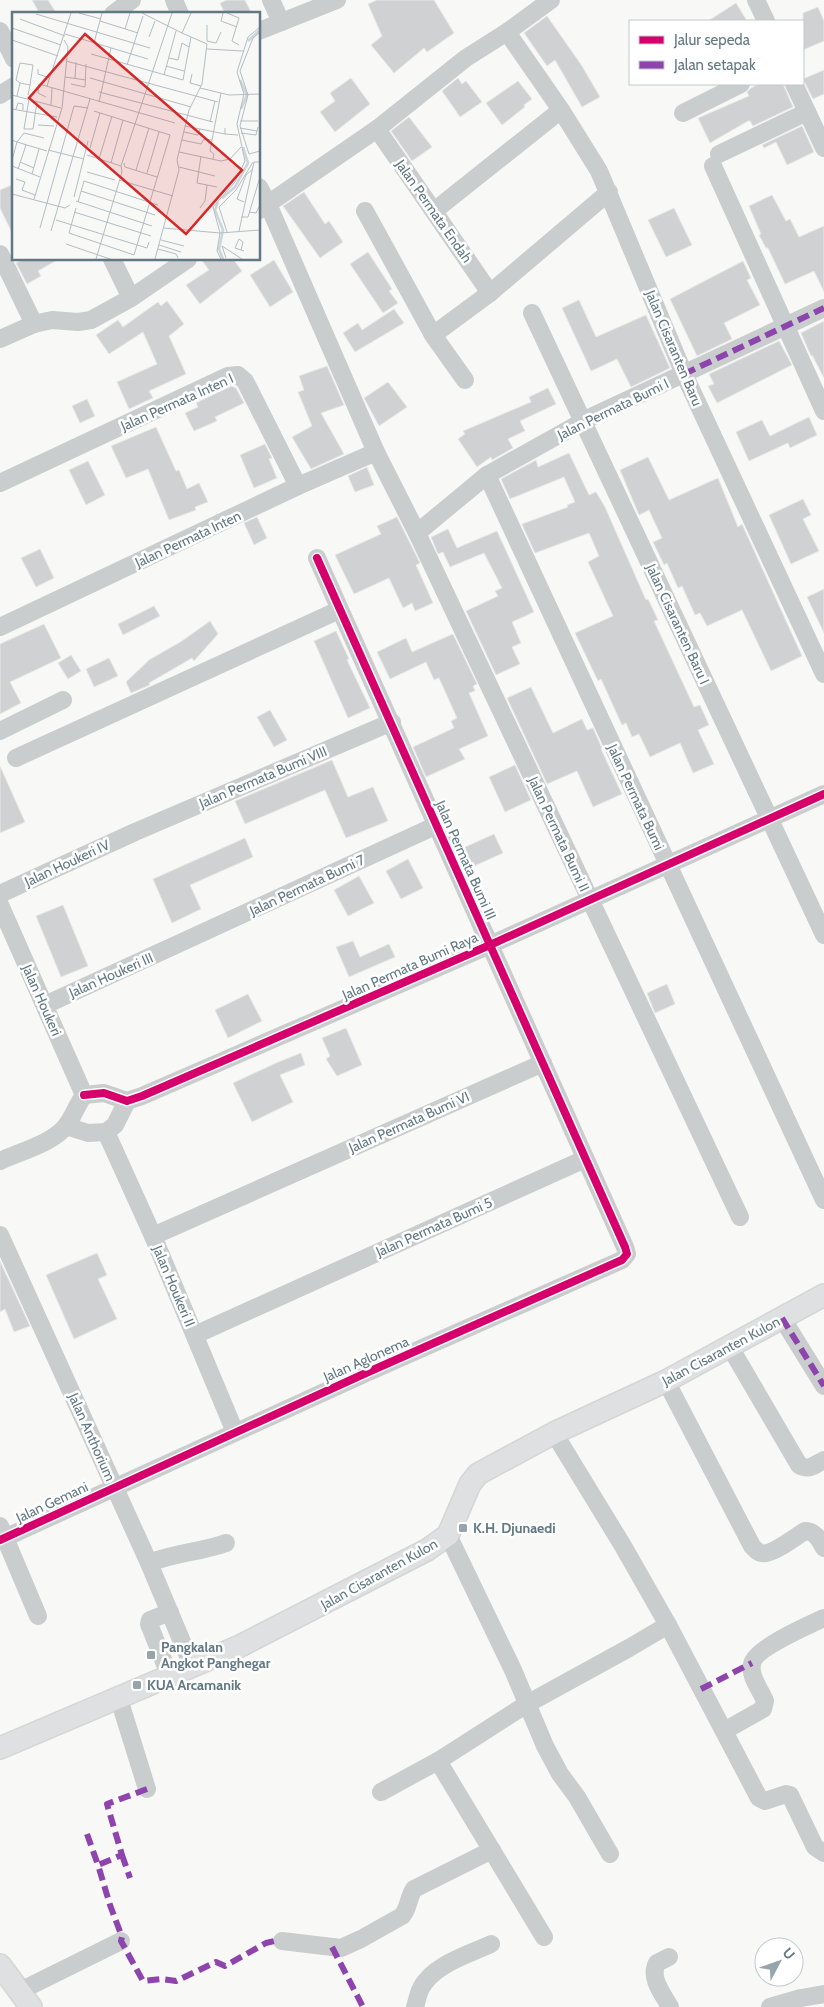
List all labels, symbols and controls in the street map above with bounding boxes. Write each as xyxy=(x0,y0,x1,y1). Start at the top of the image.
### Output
inset map xyxy=(12,12,260,260)
legend xyxy=(629,20,804,85)
text: Jalur sepeda xyxy=(673,31,751,49)
text: Jalan setapak xyxy=(673,56,756,74)
street label: Jalan Permata Endah xyxy=(391,155,476,266)
street label: Jalan Cisaranten Baru xyxy=(641,286,707,409)
street label: Jalan Permata Inten I xyxy=(117,369,236,435)
street label: Jalan Permata Bumi I xyxy=(554,374,672,444)
street label: Jalan Permata Inten xyxy=(131,507,244,572)
street label: Jalan Cisaranten Baru I xyxy=(642,560,714,687)
street label: Jalan Permata Bumi xyxy=(603,740,668,853)
street label: Jalan Permata Bumi VIII xyxy=(195,742,330,812)
street label: Jalan Permata Bumi II xyxy=(524,773,594,895)
street label: Jalan Permata Bumi III xyxy=(431,797,500,922)
street label: Jalan Houkeri IV xyxy=(21,835,113,891)
street label: Jalan Permata Bumi 7 xyxy=(246,850,367,920)
street label: Jalan Permata Bumi Raya xyxy=(338,928,481,1004)
street label: Jalan Houkeri III xyxy=(65,948,156,1002)
street label: Jalan Houkeri xyxy=(18,961,66,1039)
street label: Jalan Permata Bumi VI xyxy=(345,1087,472,1157)
street label: Jalan Permata Bumi 5 xyxy=(372,1193,495,1261)
street label: Jalan Houkeri II xyxy=(148,1242,199,1329)
street label: Jalan Cisaranten Kulon xyxy=(658,1312,783,1390)
street label: Jalan Aglonema xyxy=(320,1332,412,1386)
street label: Jalan Anthorium xyxy=(64,1389,119,1484)
street label: Jalan Gemani xyxy=(12,1477,91,1527)
place label: K.H. Djunaedi xyxy=(473,1519,556,1537)
marker: K.H. Djunaedi xyxy=(457,1522,469,1534)
street label: Jalan Cisaranten Kulon xyxy=(316,1534,441,1614)
place label: Pangkalan Angkot Panghegar xyxy=(161,1638,271,1672)
marker: Pangkalan Angkot Panghegar xyxy=(145,1649,157,1661)
place label: KUA Arcamanik xyxy=(147,1676,241,1694)
marker: KUA Arcamanik xyxy=(131,1679,143,1691)
north arrow xyxy=(754,1937,804,1987)
text: U xyxy=(779,1944,799,1963)

